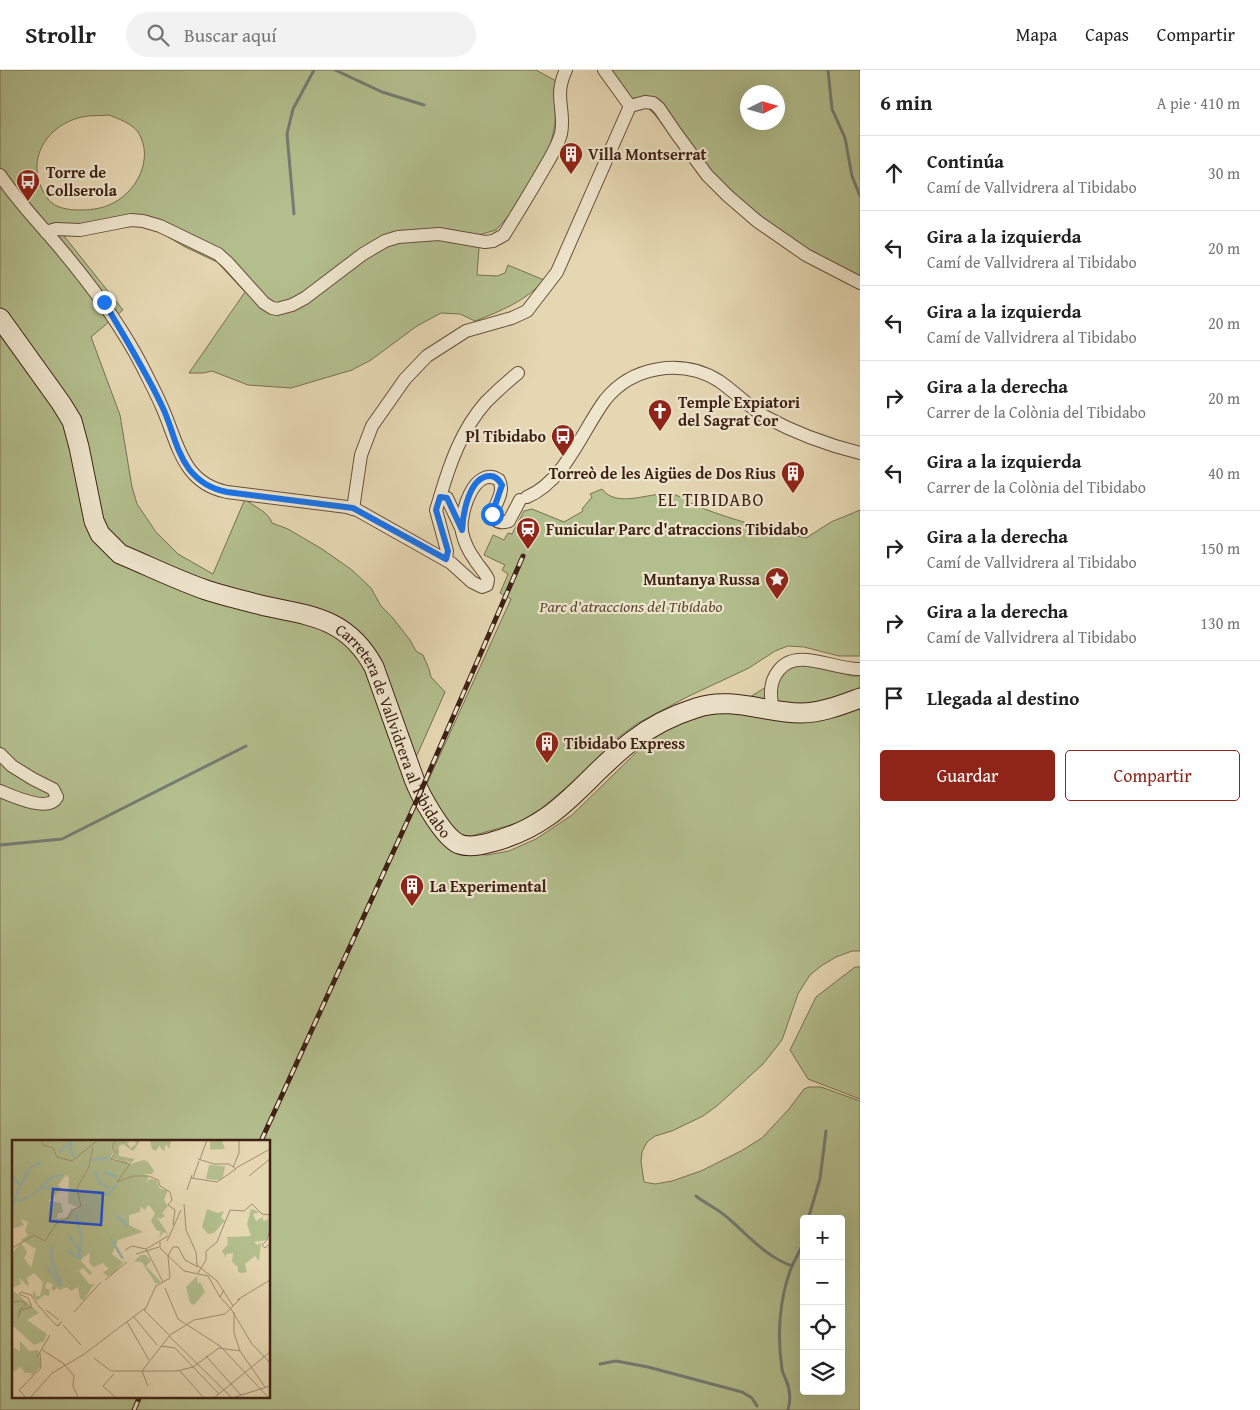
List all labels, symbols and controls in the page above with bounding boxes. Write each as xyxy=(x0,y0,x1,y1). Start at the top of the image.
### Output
search box xyxy=(126,12,476,57)
text: Strollr xyxy=(25,17,96,52)
icon: search xyxy=(144,21,172,49)
text: Buscar aquí xyxy=(184,21,277,49)
text: Mapa xyxy=(1016,21,1057,48)
text: Capas xyxy=(1085,21,1129,48)
text: Compartir xyxy=(1157,21,1235,48)
north arrow xyxy=(740,85,785,130)
text: 6 min xyxy=(880,87,932,118)
text: A pie · 410 m xyxy=(1157,91,1240,115)
building icon: Villa Montserrat xyxy=(558,141,584,175)
place label: Villa Montserrat xyxy=(588,142,707,166)
text: Continúa xyxy=(927,147,1004,175)
icon: ahead xyxy=(880,159,908,187)
place label: Torre de Collserola xyxy=(46,160,118,202)
text: 30 m xyxy=(1208,161,1240,185)
bus stop icon: Torre de Collserola xyxy=(15,168,41,202)
text: Camí de Vallvidrera al Tibidabo xyxy=(927,175,1137,199)
text: Gira a la izquierda xyxy=(927,222,1082,250)
icon: left xyxy=(880,234,908,262)
text: 20 m xyxy=(1208,236,1240,260)
text: Camí de Vallvidrera al Tibidabo xyxy=(927,250,1137,274)
route end xyxy=(93,291,116,314)
text: Gira a la izquierda xyxy=(927,297,1082,325)
icon: left xyxy=(880,309,908,337)
text: 20 m xyxy=(1208,311,1240,335)
text: Camí de Vallvidrera al Tibidabo xyxy=(927,325,1137,349)
text: Gira a la derecha xyxy=(927,372,1068,400)
icon: right xyxy=(880,384,908,412)
text: 20 m xyxy=(1208,386,1240,410)
place label: Temple Expiatori del Sagrat Cor xyxy=(678,390,800,432)
church icon: Temple Expiatori del Sagrat Cor xyxy=(647,398,673,432)
text: Carrer de la Colònia del Tibidabo xyxy=(927,400,1146,424)
bus stop icon: Pl Tibidabo xyxy=(550,423,576,457)
place label: Pl Tibidabo xyxy=(465,424,546,448)
text: Gira a la izquierda xyxy=(927,447,1082,475)
icon: left xyxy=(880,459,908,487)
building icon: Torreò de les Aigües de Dos Rius xyxy=(780,460,806,494)
place label: Torreò de les Aigües de Dos Rius xyxy=(549,461,776,485)
text: 40 m xyxy=(1208,461,1240,485)
text: Carrer de la Colònia del Tibidabo xyxy=(927,475,1146,499)
district label: EL TIBIDABO xyxy=(658,486,764,513)
route start xyxy=(481,503,504,526)
station icon: Funicular Parc d'atraccions Tibidabo xyxy=(515,516,541,550)
place label: Funicular Parc d'atraccions Tibidabo xyxy=(546,517,809,541)
text: Gira a la derecha xyxy=(927,522,1068,550)
icon: right xyxy=(880,534,908,562)
text: 150 m xyxy=(1200,536,1240,560)
text: Camí de Vallvidrera al Tibidabo xyxy=(927,550,1137,574)
place icon: Muntanya Russa xyxy=(764,566,790,600)
place label: Muntanya Russa xyxy=(643,567,761,591)
park label: Parc d'atraccions del Tibidabo xyxy=(539,594,723,618)
text: Gira a la derecha xyxy=(927,597,1068,625)
icon: right xyxy=(880,609,908,637)
text: 130 m xyxy=(1200,611,1240,635)
street label: Carretera de Vallvidrera al Tibidabo xyxy=(331,617,457,843)
text: Camí de Vallvidrera al Tibidabo xyxy=(927,625,1137,649)
icon: arrive xyxy=(880,684,908,712)
text: Llegada al destino xyxy=(927,684,1079,712)
building icon: Tibidabo Express xyxy=(534,730,560,764)
place label: Tibidabo Express xyxy=(564,731,685,755)
button: Guardar xyxy=(880,750,1055,801)
button: Compartir xyxy=(1065,750,1240,801)
building icon: La Experimental xyxy=(399,873,425,907)
place label: La Experimental xyxy=(430,874,547,898)
inset map xyxy=(12,1140,270,1398)
map controls xyxy=(800,1215,845,1395)
button: + xyxy=(800,1215,845,1260)
button: − xyxy=(800,1260,845,1305)
button: locate xyxy=(800,1305,845,1350)
button: layers xyxy=(800,1350,845,1395)

